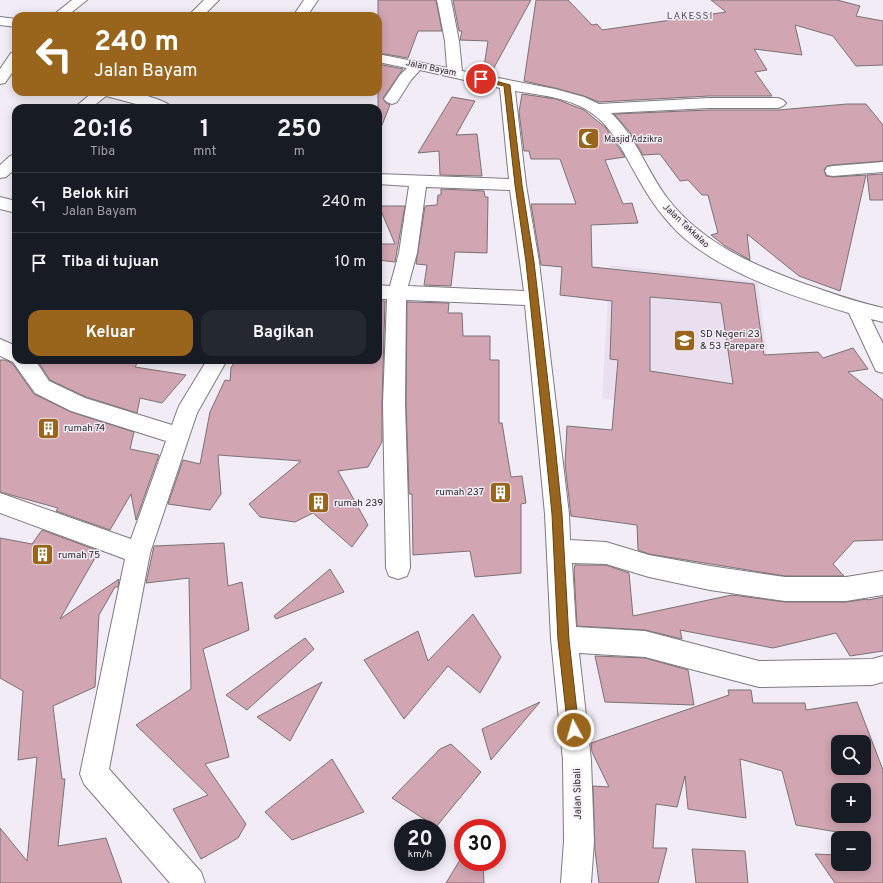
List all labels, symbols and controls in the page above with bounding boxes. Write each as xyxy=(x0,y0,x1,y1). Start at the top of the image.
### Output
district label: LAKESSI xyxy=(667,10,713,23)
text: 240 m xyxy=(94,25,179,61)
icon: left xyxy=(28,28,80,80)
street label: Jalan Bayam xyxy=(405,57,457,79)
text: Jalan Bayam xyxy=(94,60,198,83)
pin xyxy=(464,62,498,96)
icon: arrive xyxy=(470,68,492,90)
text: 20:16 xyxy=(72,115,133,145)
text: 1 xyxy=(200,115,210,145)
text: 250 xyxy=(277,115,322,145)
mosque icon: Masjid Adzikra xyxy=(576,126,602,152)
place label: Masjid Adzikra xyxy=(604,134,662,145)
text: Tiba xyxy=(90,144,115,160)
text: mnt xyxy=(193,144,216,160)
text: m xyxy=(294,144,305,160)
text: Belok kiri xyxy=(62,185,129,204)
icon: left xyxy=(28,192,50,214)
text: 240 m xyxy=(322,193,366,212)
street label: Jalan Takkalao xyxy=(661,202,711,250)
text: Jalan Bayam xyxy=(62,204,137,220)
icon: arrive xyxy=(28,252,50,274)
text: Tiba di tujuan xyxy=(62,253,159,272)
text: 10 m xyxy=(335,253,366,272)
button: Keluar xyxy=(28,310,193,356)
button: Bagikan xyxy=(201,310,366,356)
school or university icon: SD Negeri 23 & 53 Parepare xyxy=(672,327,698,353)
place label: SD Negeri 23 & 53 Parepare xyxy=(700,328,765,353)
building icon: rumah 74 xyxy=(35,415,61,441)
place label: rumah 74 xyxy=(64,422,105,435)
building icon: rumah 237 xyxy=(487,479,513,505)
place label: rumah 237 xyxy=(435,486,484,499)
building icon: rumah 239 xyxy=(306,490,332,516)
place label: rumah 239 xyxy=(334,497,383,510)
building icon: rumah 75 xyxy=(29,542,55,568)
place label: rumah 75 xyxy=(58,549,100,562)
position arrow xyxy=(553,709,595,751)
map controls xyxy=(831,735,871,871)
button: search xyxy=(831,735,871,775)
street label: Jalan Sibali xyxy=(571,768,585,820)
button: + xyxy=(831,783,871,823)
speed limit sign: 30 xyxy=(454,819,506,871)
text: 20 xyxy=(407,827,433,853)
button: − xyxy=(831,831,871,871)
text: km/h xyxy=(408,848,432,861)

